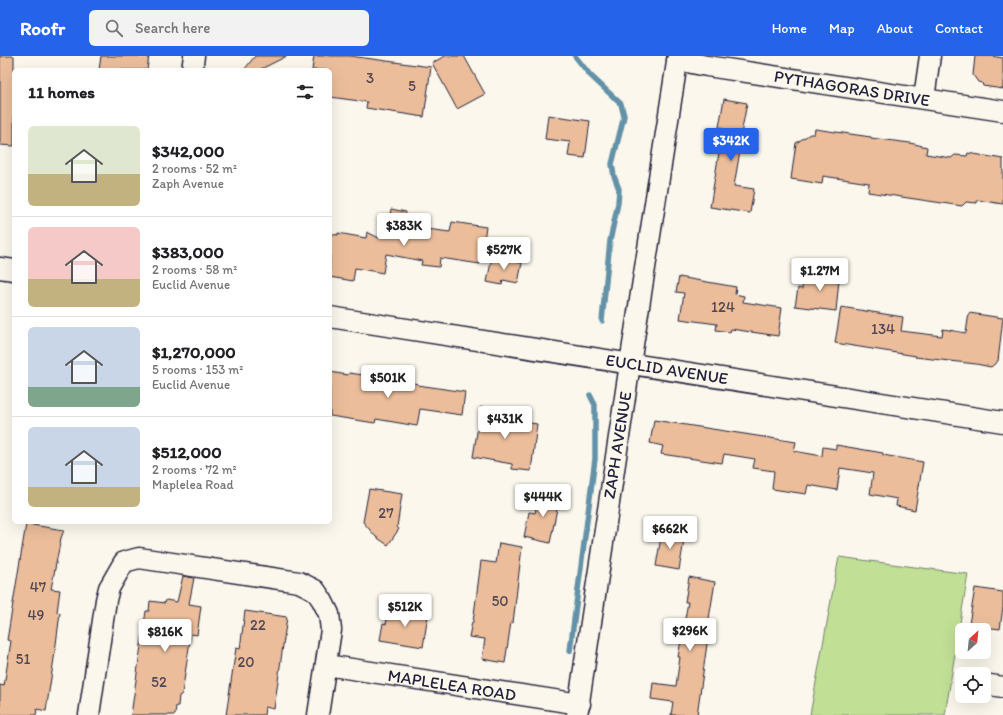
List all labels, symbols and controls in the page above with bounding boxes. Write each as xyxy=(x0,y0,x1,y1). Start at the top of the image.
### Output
search box xyxy=(89,10,369,46)
text: Roofr xyxy=(20,17,65,40)
icon: search xyxy=(103,17,125,39)
text: Search here xyxy=(135,19,210,37)
text: Home xyxy=(772,20,807,37)
text: Map xyxy=(829,20,855,37)
text: About xyxy=(877,20,913,37)
text: Contact xyxy=(935,20,983,37)
street label: PYTHAGORAS DRIVE xyxy=(773,66,931,110)
house number: 3 xyxy=(366,69,374,87)
house number: 5 xyxy=(408,77,416,95)
icon: filters xyxy=(294,81,316,103)
text: 11 homes xyxy=(28,82,95,102)
pin: $342K xyxy=(703,128,759,162)
text: $342K xyxy=(713,133,749,148)
text: $342,000 xyxy=(152,141,225,161)
icon: home xyxy=(60,142,108,190)
text: 2 rooms · 52 m² xyxy=(152,161,237,176)
text: Zaph Avenue xyxy=(152,176,224,191)
pin: $383K xyxy=(376,213,432,247)
text: $383K xyxy=(386,218,422,233)
pin: $527K xyxy=(476,237,532,271)
text: $383,000 xyxy=(152,242,224,262)
text: $527K xyxy=(486,242,522,257)
icon: home xyxy=(60,243,108,291)
pin: $1.27M xyxy=(787,258,853,292)
text: 2 rooms · 58 m² xyxy=(152,262,237,277)
text: $1.27M xyxy=(800,263,840,278)
text: Euclid Avenue xyxy=(152,277,230,292)
house number: 124 xyxy=(711,298,735,316)
house number: 134 xyxy=(871,320,895,338)
text: $1,270,000 xyxy=(152,342,236,362)
icon: home xyxy=(60,343,108,391)
street label: EUCLID AVENUE xyxy=(604,349,730,389)
text: 5 rooms · 153 m² xyxy=(152,362,243,377)
pin: $501K xyxy=(360,365,416,399)
text: $501K xyxy=(370,370,406,385)
text: Euclid Avenue xyxy=(152,377,230,392)
street label: ZAPH AVENUE xyxy=(599,390,635,500)
pin: $431K xyxy=(477,406,533,440)
text: $431K xyxy=(487,411,523,426)
text: $512,000 xyxy=(152,442,222,462)
icon: home xyxy=(60,443,108,491)
text: 2 rooms · 72 m² xyxy=(152,462,237,477)
text: Maplelea Road xyxy=(152,477,234,492)
pin: $444K xyxy=(515,484,571,518)
text: $444K xyxy=(524,489,562,504)
house number: 27 xyxy=(378,504,394,522)
pin: $662K xyxy=(642,516,698,550)
text: $662K xyxy=(652,521,688,536)
house number: 47 xyxy=(30,578,47,596)
house number: 50 xyxy=(491,592,509,610)
pin: $512K xyxy=(377,594,433,628)
text: $512K xyxy=(388,599,422,614)
house number: 49 xyxy=(28,606,45,624)
house number: 22 xyxy=(250,616,266,634)
pin: $296K xyxy=(662,618,718,652)
pin: $816K xyxy=(137,619,193,653)
text: $296K xyxy=(672,623,708,638)
north arrow xyxy=(955,623,991,659)
map controls xyxy=(955,623,991,703)
text: $816K xyxy=(148,624,182,639)
house number: 51 xyxy=(16,650,30,668)
house number: 20 xyxy=(237,653,255,671)
street label: MAPLELEA ROAD xyxy=(386,665,518,705)
button: locate xyxy=(955,667,991,703)
house number: 52 xyxy=(151,673,167,691)

